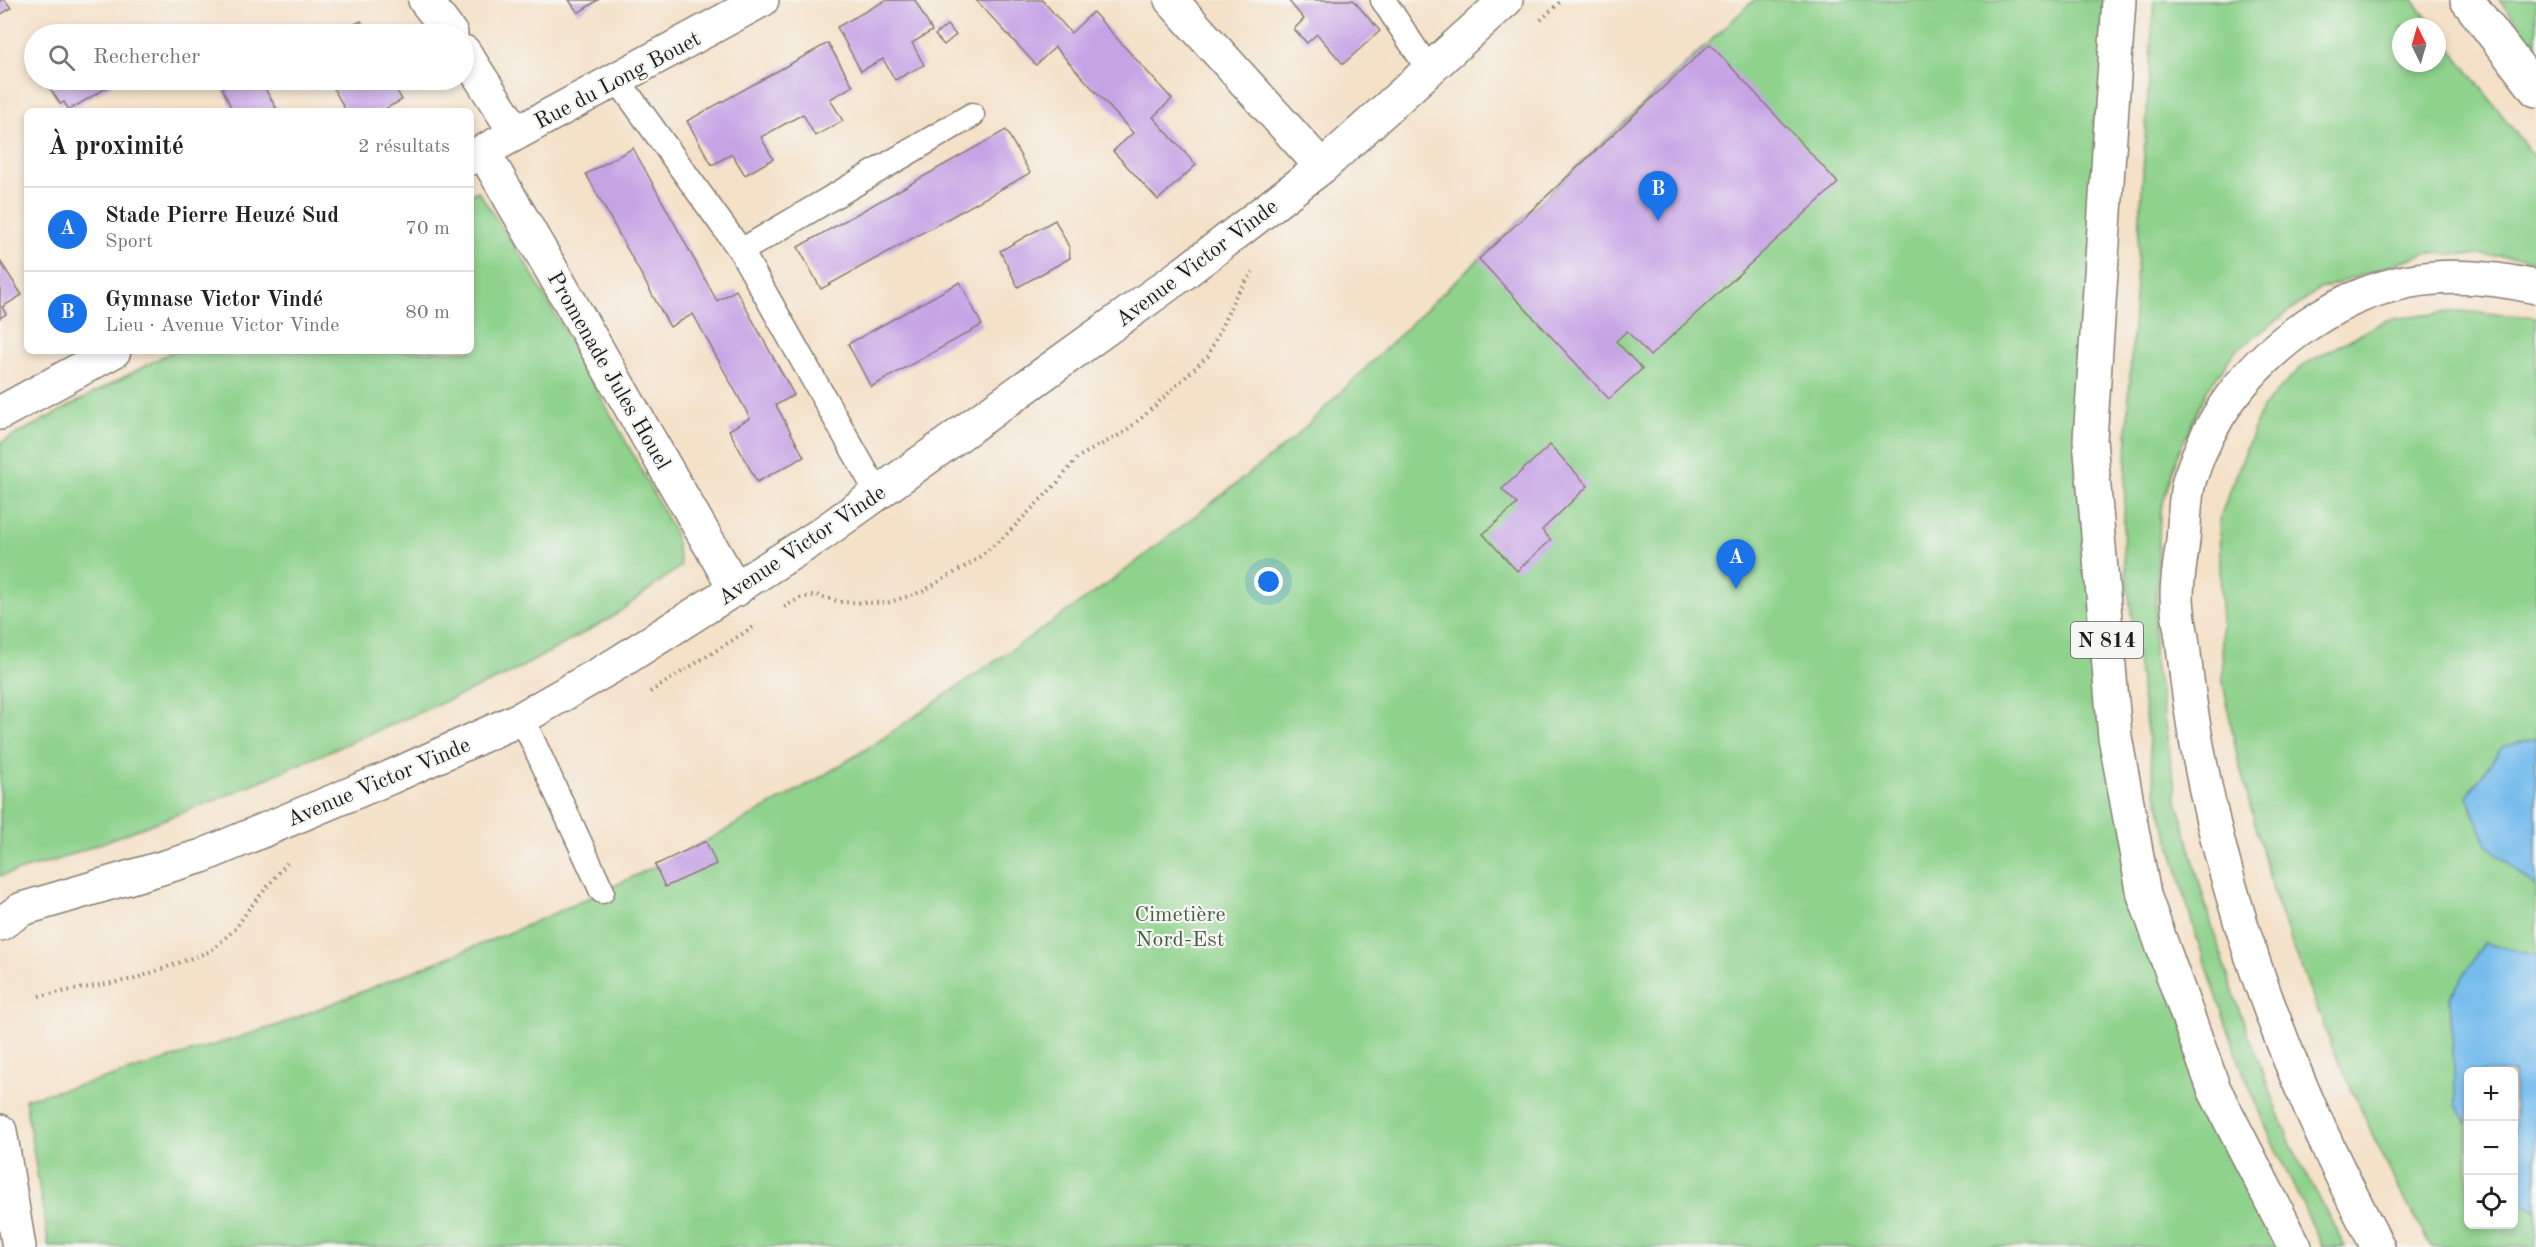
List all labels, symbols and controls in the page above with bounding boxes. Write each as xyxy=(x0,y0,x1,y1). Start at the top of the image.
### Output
north arrow xyxy=(2392,18,2446,72)
search box xyxy=(24,24,474,90)
street label: Rue du Long Bouet xyxy=(531,28,705,134)
icon: search xyxy=(45,41,78,74)
text: Rechercher xyxy=(93,46,200,68)
text: À proximité xyxy=(48,134,184,160)
text: 2 résultats xyxy=(358,137,450,157)
pin: B xyxy=(1638,172,1678,221)
street label: Avenue Victor Vinde xyxy=(1112,196,1282,332)
text: Stade Pierre Heuzé Sud xyxy=(105,205,339,227)
text: A xyxy=(60,219,75,239)
text: 70 m xyxy=(405,219,450,239)
text: Sport xyxy=(105,232,153,252)
street label: Promenade Jules Houel xyxy=(543,268,674,474)
text: Gymnase Victor Vindé xyxy=(105,289,323,311)
text: B xyxy=(60,303,75,323)
text: 80 m xyxy=(405,303,450,323)
text: Lieu · Avenue Victor Vinde xyxy=(105,316,339,336)
street label: Avenue Victor Vinde xyxy=(714,482,890,610)
pin: A xyxy=(1716,540,1756,589)
your location xyxy=(1254,567,1283,596)
road number: N 814 xyxy=(2071,622,2143,658)
street label: Avenue Victor Vinde xyxy=(284,734,474,831)
park label: Cimetière Nord-Est xyxy=(1134,904,1226,951)
map controls xyxy=(2464,1067,2518,1229)
button: + xyxy=(2464,1067,2518,1121)
button: − xyxy=(2464,1121,2518,1175)
button: locate xyxy=(2464,1175,2518,1229)

